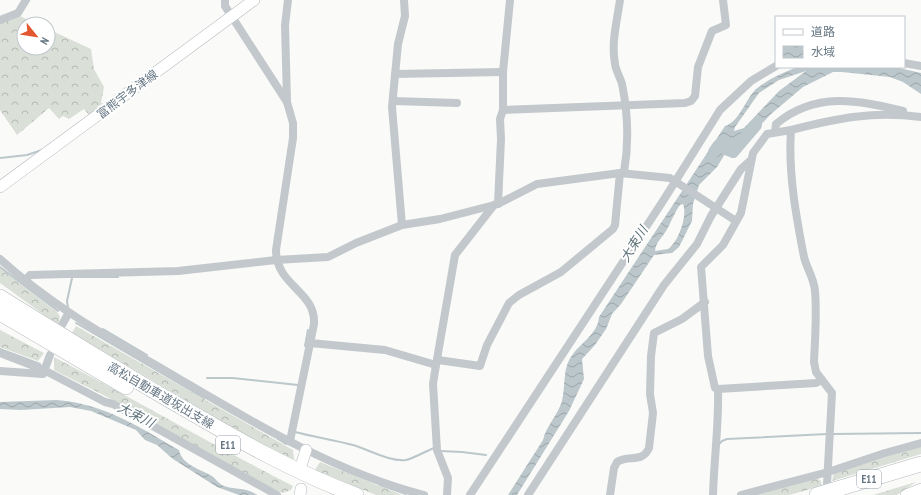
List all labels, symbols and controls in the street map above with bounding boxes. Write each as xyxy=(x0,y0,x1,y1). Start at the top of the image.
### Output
north arrow xyxy=(16,16,56,56)
legend xyxy=(775,16,905,68)
text: 道路 xyxy=(811,24,835,39)
text: N xyxy=(37,35,52,47)
text: 水域 xyxy=(811,44,835,59)
street label: 富熊宇多津線 xyxy=(94,66,160,122)
water label: 大束川 xyxy=(616,221,653,265)
street label: 高松自動車道坂出支線 xyxy=(105,359,217,431)
water label: 大束川 xyxy=(115,399,159,432)
road number: E11 xyxy=(216,436,240,454)
road number: E11 xyxy=(857,470,881,488)

